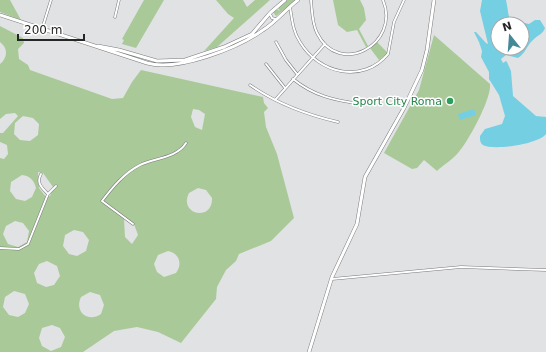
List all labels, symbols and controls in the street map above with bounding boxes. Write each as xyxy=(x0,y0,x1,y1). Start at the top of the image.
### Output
scale bar xyxy=(18,16,84,42)
north arrow xyxy=(490,16,530,56)
text: N xyxy=(501,19,514,34)
text: 200 m xyxy=(24,23,62,37)
place label: Sport City Roma xyxy=(353,95,442,108)
marker: Sport City Roma xyxy=(445,96,455,106)

